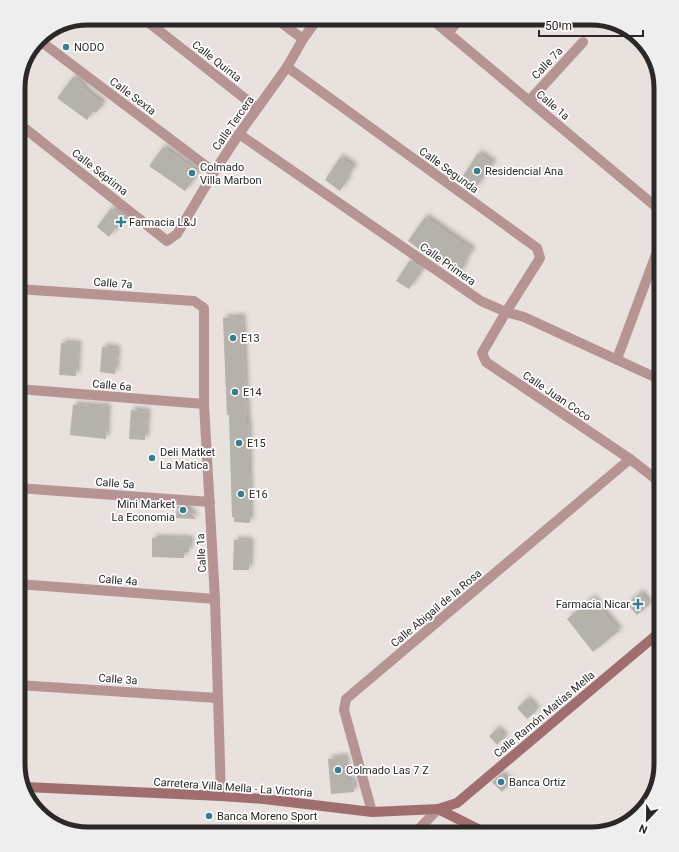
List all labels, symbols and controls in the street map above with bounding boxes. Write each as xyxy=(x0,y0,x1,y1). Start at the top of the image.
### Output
scale bar xyxy=(539,12,643,38)
text: 50 m xyxy=(545,19,572,33)
street label: Calle Quinta xyxy=(189,38,244,85)
place label: NODO xyxy=(74,41,104,54)
marker: NODO xyxy=(61,42,71,52)
street label: Calle 7a xyxy=(529,45,565,82)
street label: Calle Sexta xyxy=(107,75,158,118)
street label: Calle 1a xyxy=(533,88,572,123)
street label: Calle Tercera xyxy=(210,94,257,153)
street label: Calle Segunda xyxy=(417,145,481,196)
street label: Calle Séptima xyxy=(69,146,130,198)
place label: Colmado Villa Marbon xyxy=(200,161,262,187)
place label: Residencial Ana xyxy=(485,165,563,178)
marker: Residencial Ana xyxy=(472,166,482,176)
marker: Colmado Villa Marbon xyxy=(187,168,197,178)
place label: Farmacia L&J xyxy=(129,216,196,229)
marker: Farmacia L&J xyxy=(116,217,126,227)
street label: Calle Primera xyxy=(417,240,478,288)
street label: Calle 7a xyxy=(93,276,133,291)
place label: E13 xyxy=(241,332,260,345)
marker: E13 xyxy=(228,333,238,343)
street label: Calle Juan Coco xyxy=(520,369,593,424)
street label: Calle 6a xyxy=(92,377,132,394)
place label: E14 xyxy=(243,386,262,399)
marker: E14 xyxy=(230,387,240,397)
place label: E15 xyxy=(247,437,266,450)
marker: E15 xyxy=(234,438,244,448)
place label: Deli Matket La Matica xyxy=(160,446,216,472)
marker: Deli Matket La Matica xyxy=(147,453,157,463)
street label: Calle 5a xyxy=(95,476,135,491)
place label: E16 xyxy=(249,488,268,501)
marker: E16 xyxy=(236,489,246,499)
place label: Mini Market La Economia xyxy=(112,498,175,524)
marker: Mini Market La Economia xyxy=(178,505,188,515)
street label: Calle 1a xyxy=(194,533,209,573)
street label: Calle Abigail de la Rosa xyxy=(388,567,484,650)
street label: Calle 4a xyxy=(98,573,138,588)
place label: Farmacia Nicar xyxy=(556,598,630,611)
marker: Farmacia Nicar xyxy=(633,599,643,609)
street label: Calle Ramón Matías Mella xyxy=(491,668,597,760)
street label: Calle 3a xyxy=(98,672,138,687)
place label: Colmado Las 7 Z xyxy=(346,764,429,777)
marker: Colmado Las 7 Z xyxy=(333,765,343,775)
street label: Carretera Villa Mella - La Victoria xyxy=(153,775,313,800)
place label: Banca Ortiz xyxy=(509,776,566,789)
marker: Banca Ortiz xyxy=(496,777,506,787)
north arrow xyxy=(627,800,667,840)
place label: Banca Moreno Sport xyxy=(217,810,318,823)
marker: Banca Moreno Sport xyxy=(204,811,214,821)
text: N xyxy=(637,821,649,836)

